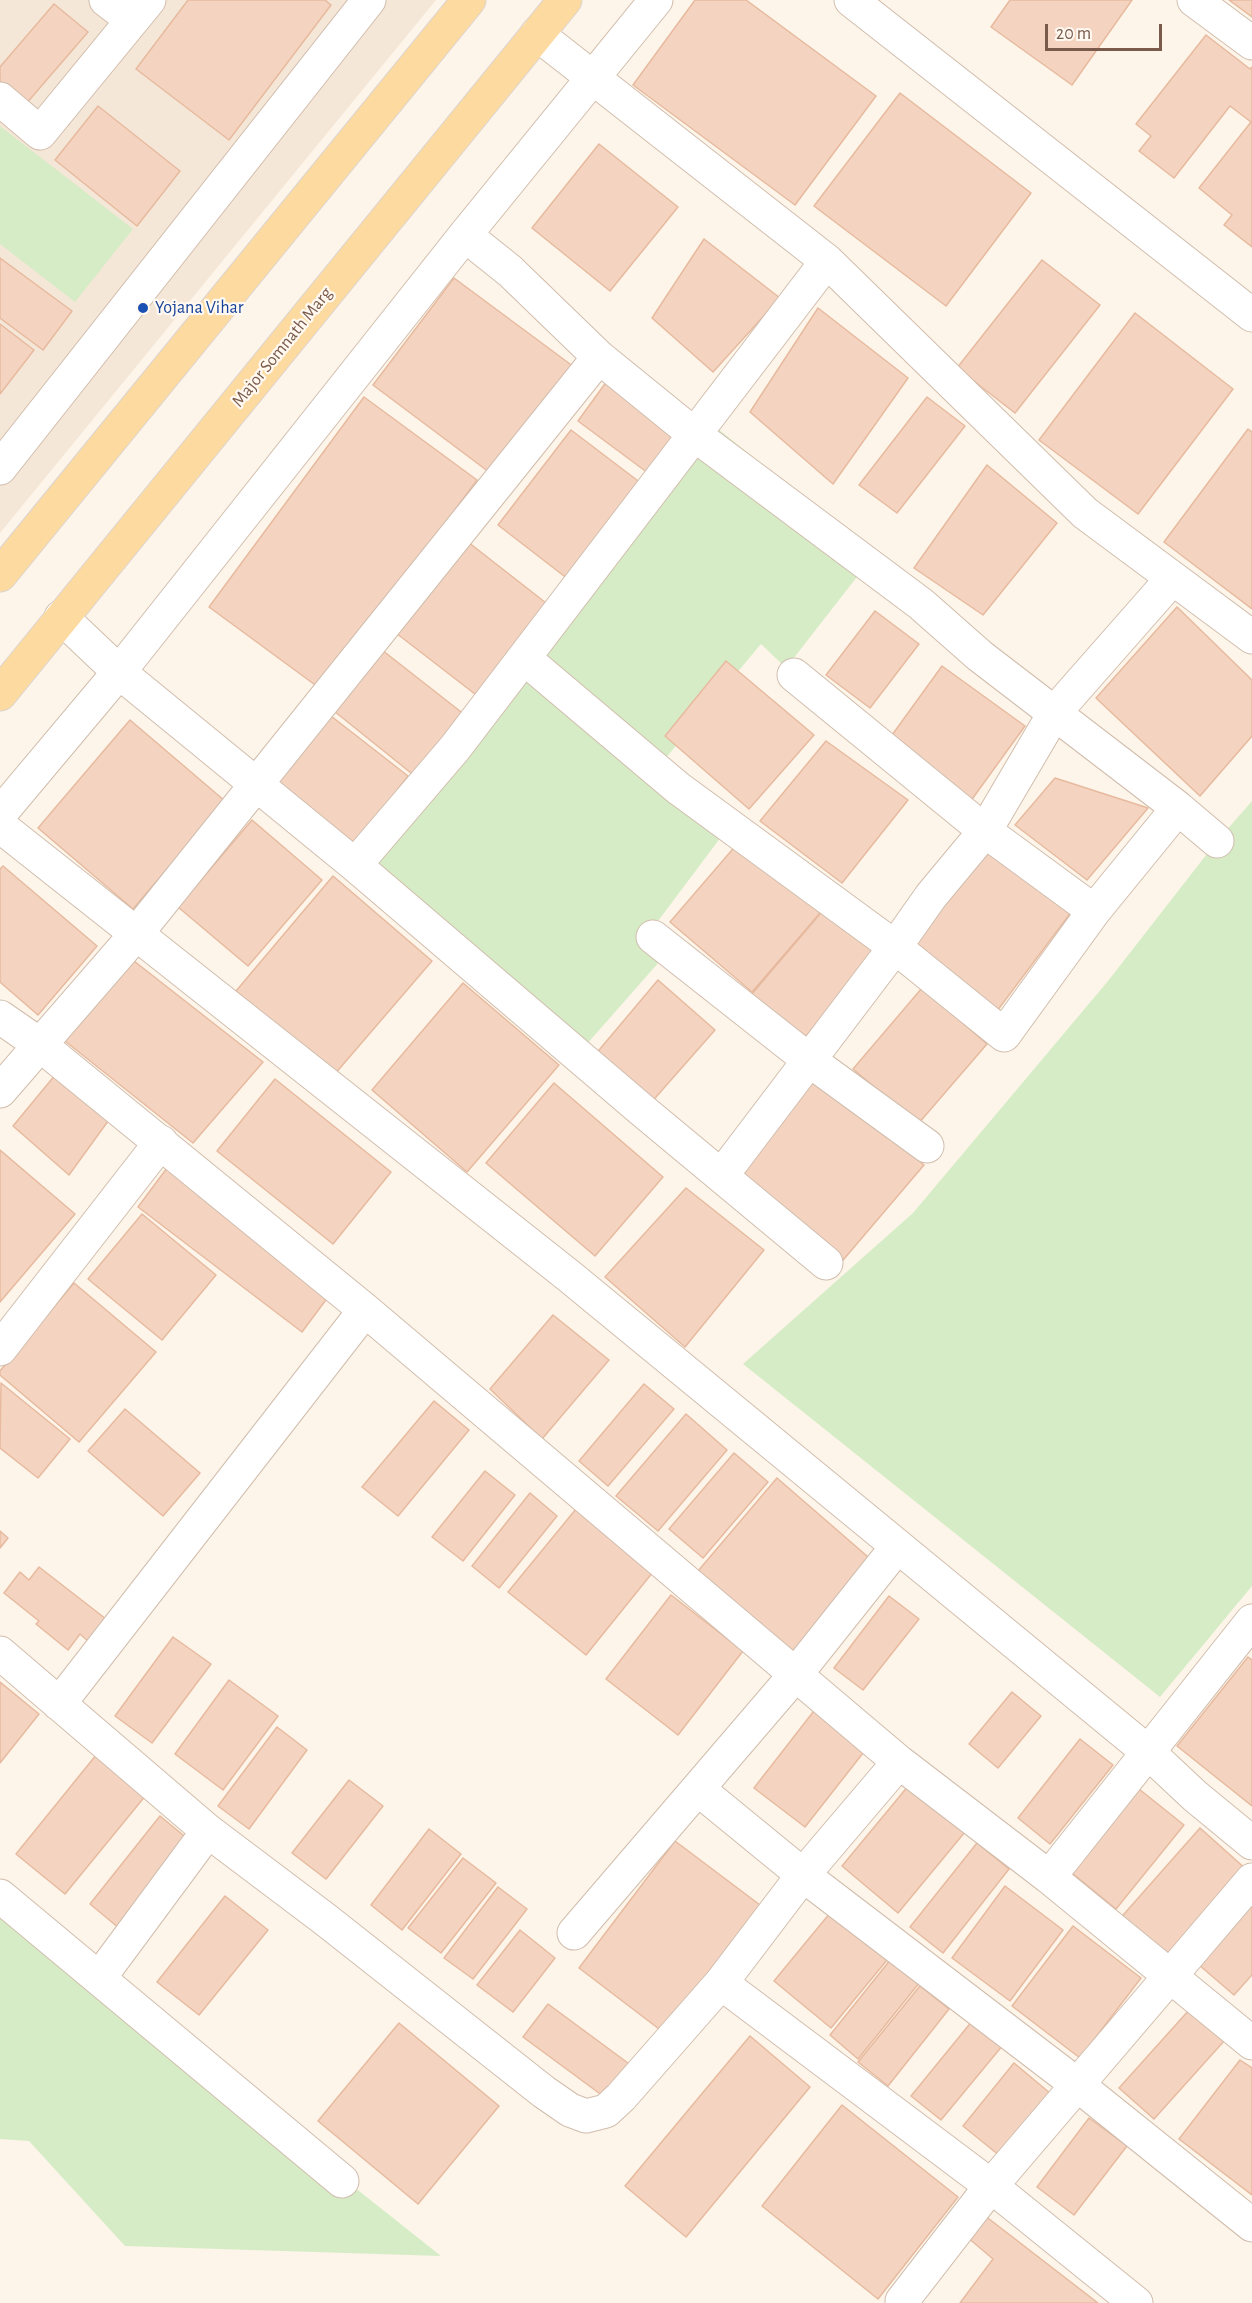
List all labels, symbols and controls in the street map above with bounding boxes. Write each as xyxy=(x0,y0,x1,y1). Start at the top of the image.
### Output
scale bar xyxy=(1048,12,1165,50)
text: 20 m xyxy=(1056,25,1091,43)
street label: Major Somnath Marg xyxy=(227,283,337,411)
place label: Yojana Vihar xyxy=(155,297,243,319)
marker: Yojana Vihar xyxy=(136,301,150,315)

